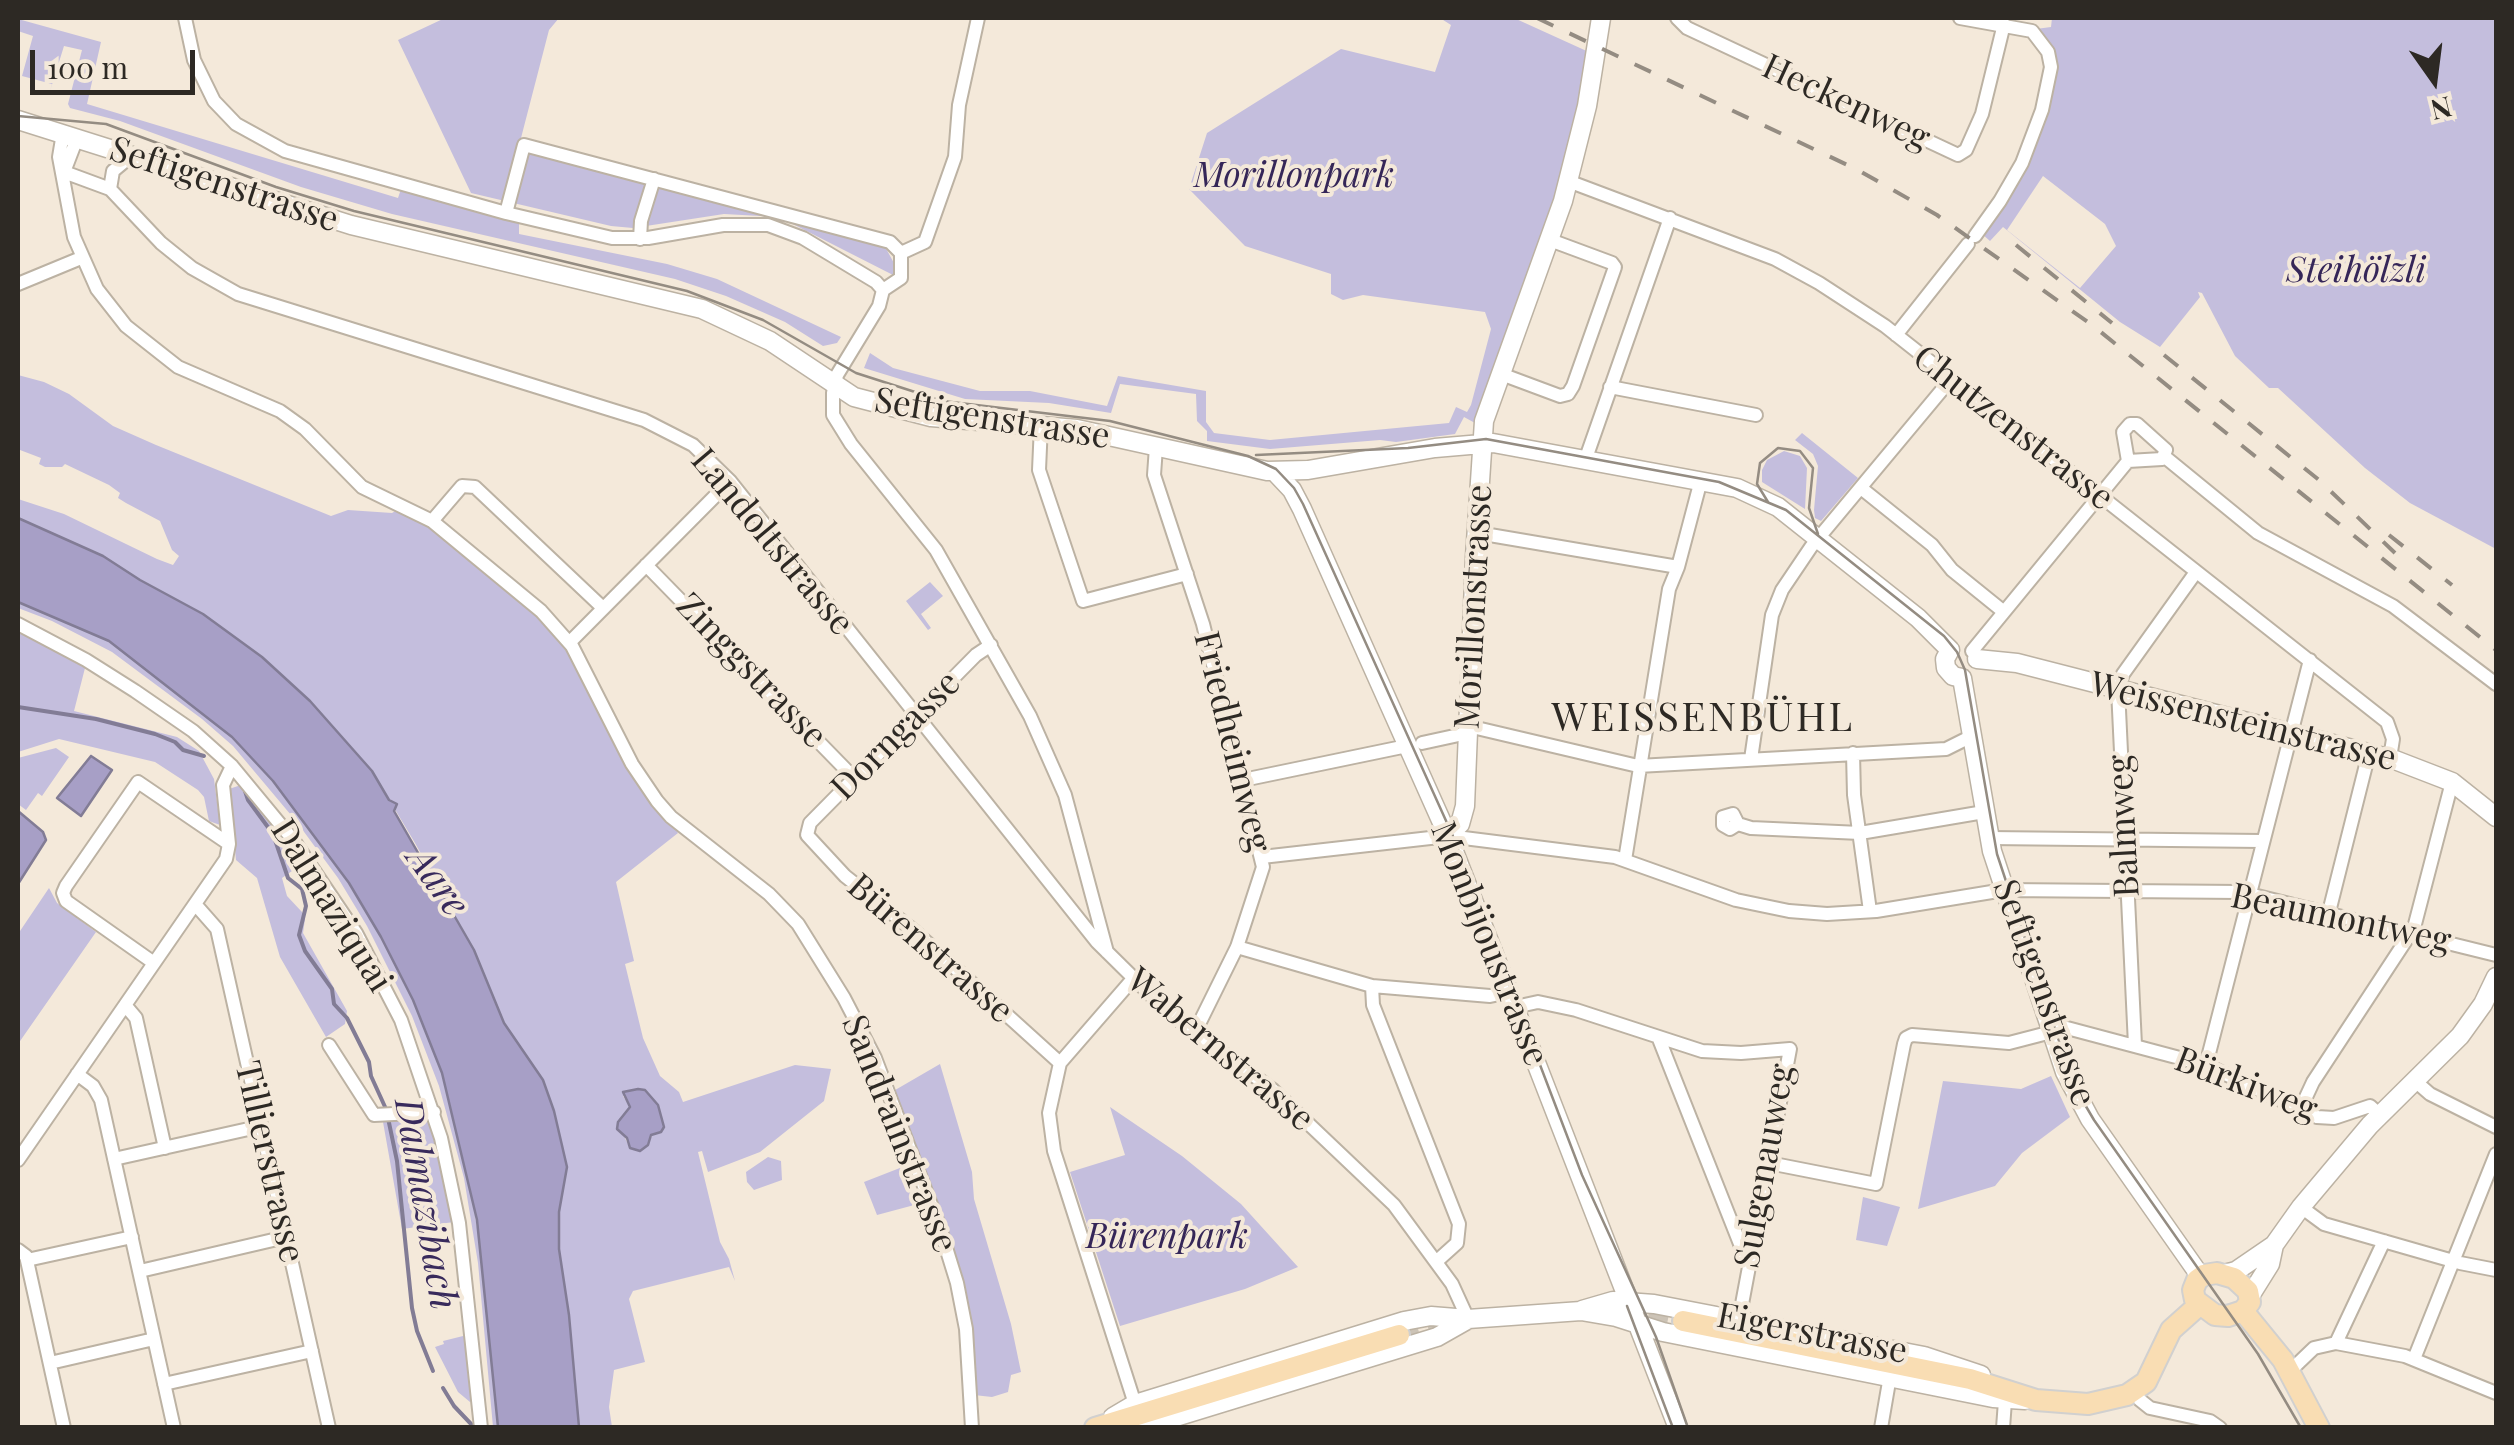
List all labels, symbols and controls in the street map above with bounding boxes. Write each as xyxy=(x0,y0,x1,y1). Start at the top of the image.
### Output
scale bar xyxy=(35,30,200,92)
north arrow xyxy=(2384,30,2484,130)
street label: Heckenweg xyxy=(1756,46,1936,160)
text: 100 m xyxy=(47,47,128,87)
text: N xyxy=(2427,89,2456,130)
street label: Seftigenstrasse xyxy=(105,128,343,242)
park label: Morillonpark xyxy=(1194,155,1394,197)
park label: Steihölzli xyxy=(2286,250,2426,292)
street label: Chutzenstrasse xyxy=(1904,337,2122,519)
street label: Seftigenstrasse xyxy=(871,380,1113,458)
street label: Landoltstrasse xyxy=(682,440,862,644)
street label: Morillonstrasse xyxy=(1447,484,1501,730)
street label: Zinggstrasse xyxy=(667,585,835,757)
street label: Friedheimweg xyxy=(1184,627,1280,857)
street label: Dorngasse xyxy=(823,663,969,809)
street label: Weissensteinstrasse xyxy=(2086,664,2400,780)
district label: WEISSENBÜHL xyxy=(1551,695,1855,743)
street label: Balmweg xyxy=(2099,754,2149,898)
street label: Dalmaziquai xyxy=(261,812,401,1000)
street label: Monbijoustrasse xyxy=(1421,816,1557,1072)
water label: Aare xyxy=(396,838,478,926)
street label: Bürenstrasse xyxy=(839,866,1021,1032)
street label: Seftigenstrasse xyxy=(1984,874,2104,1112)
street label: Beaumontweg xyxy=(2227,875,2455,963)
street label: Wabernstrasse xyxy=(1118,960,1322,1140)
street label: Sandrainstrasse xyxy=(832,1009,966,1259)
street label: Bürkiweg xyxy=(2169,1039,2323,1131)
street label: Tillierstrasse xyxy=(225,1057,313,1267)
street label: Sulgenauweg xyxy=(1726,1061,1804,1271)
water label: Dalmazibach xyxy=(384,1095,466,1313)
park label: Bürenpark xyxy=(1086,1216,1248,1258)
street label: Eigerstrasse xyxy=(1713,1295,1911,1373)

